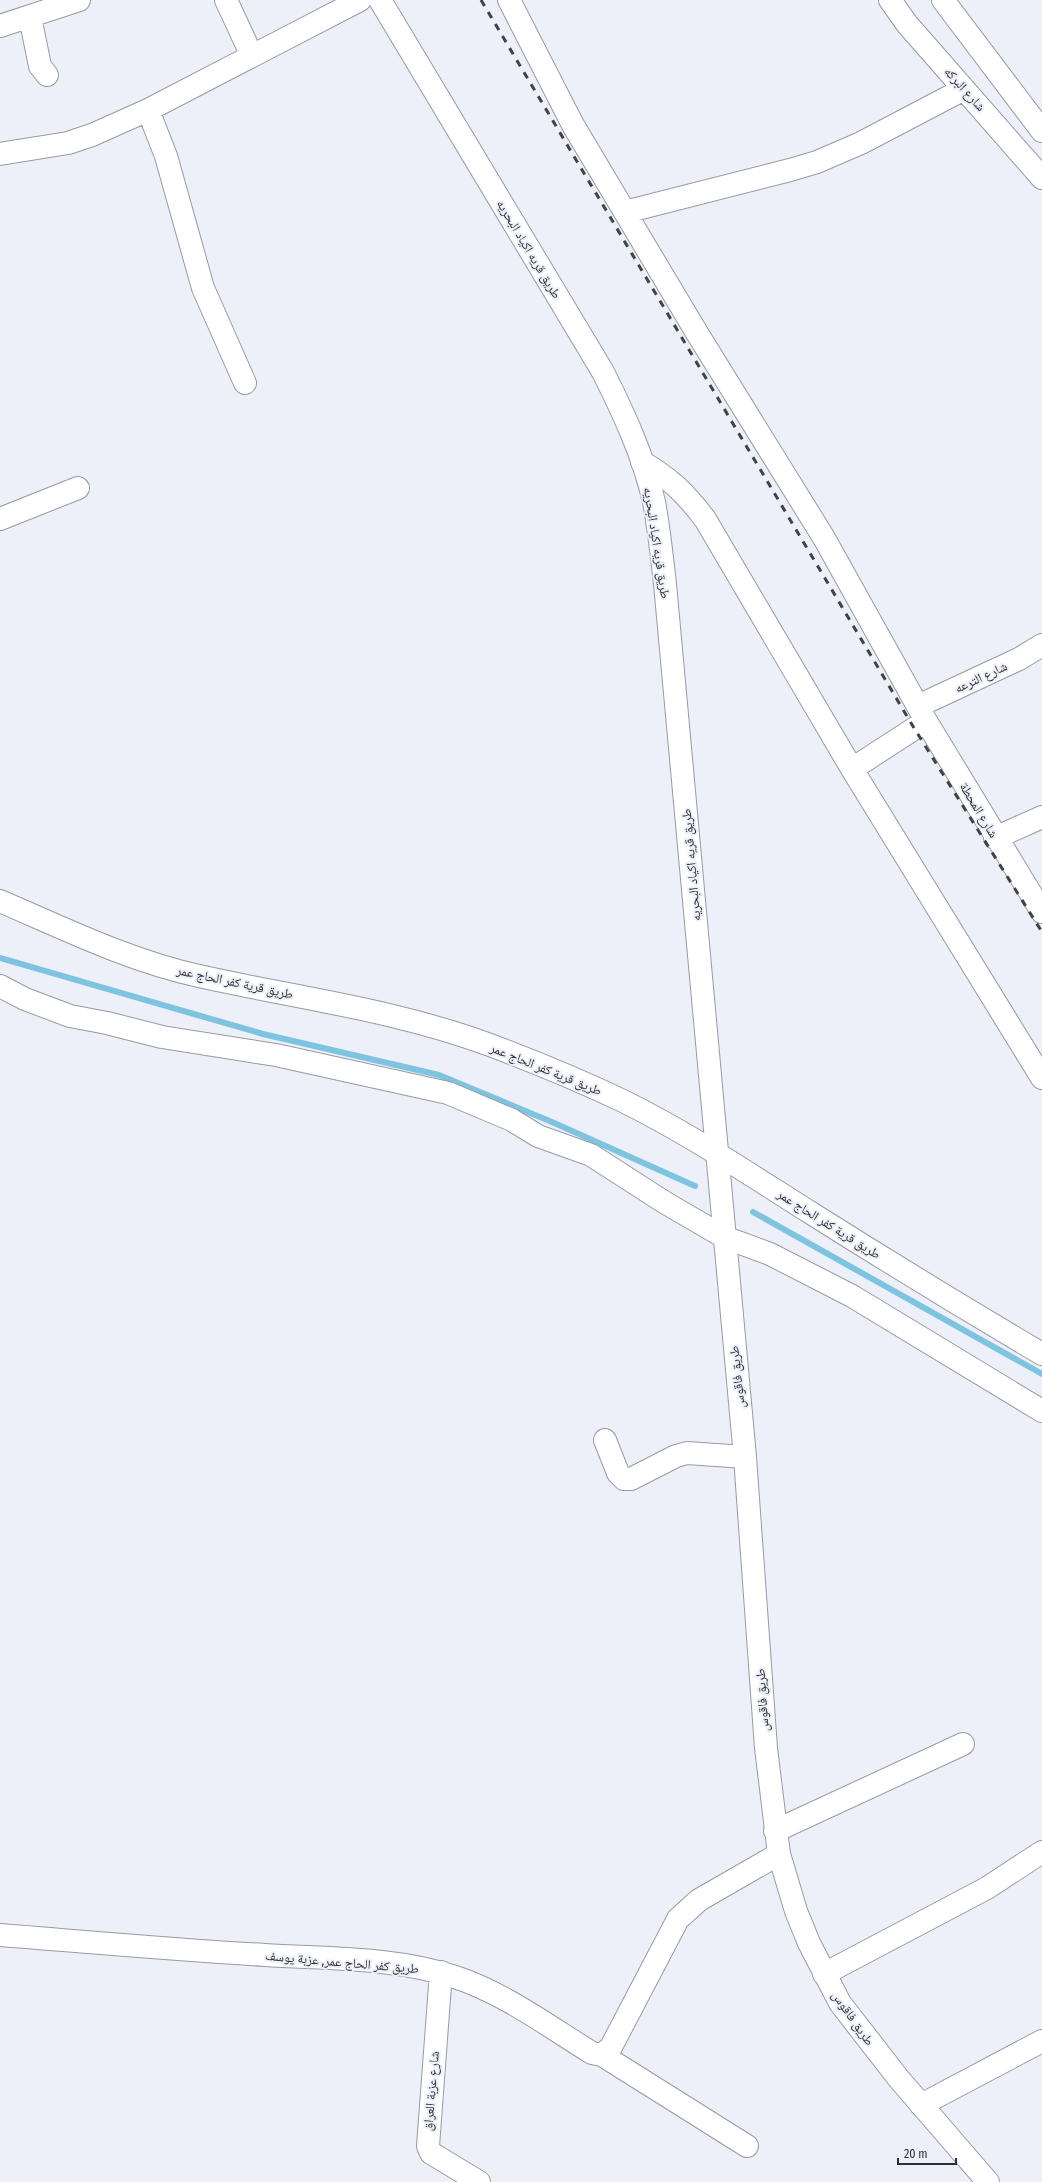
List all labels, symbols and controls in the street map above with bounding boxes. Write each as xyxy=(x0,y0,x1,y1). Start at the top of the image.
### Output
street label: شارع البركه xyxy=(940,64,989,115)
street label: طريق قريه اكياد البحريه xyxy=(493,197,564,302)
street label: طريق قريه اكياد البحريه xyxy=(640,486,673,600)
street label: شارع الترعه xyxy=(952,658,1010,697)
street label: شارع المحطة xyxy=(955,780,1001,841)
street label: طريق قريه اكياد البحريه xyxy=(679,808,704,922)
street label: طريق قرية كفر الحاج عمر xyxy=(174,962,295,1004)
street label: طريق قرية كفر الحاج عمر xyxy=(486,1039,604,1100)
street label: طريق قرية كفر الحاج عمر xyxy=(773,1186,883,1264)
street label: طريق فاقوس xyxy=(726,1345,749,1409)
street label: طريق فاقوس xyxy=(752,1668,773,1732)
street label: طريق كفر الحاج عمر, عزبة يوسف xyxy=(264,1948,420,1978)
street label: طريق فاقوس xyxy=(828,1988,877,2049)
street label: شارع عزبة العراق xyxy=(420,2050,444,2132)
scale bar xyxy=(898,2140,956,2166)
text: 20 m xyxy=(904,2147,928,2161)

